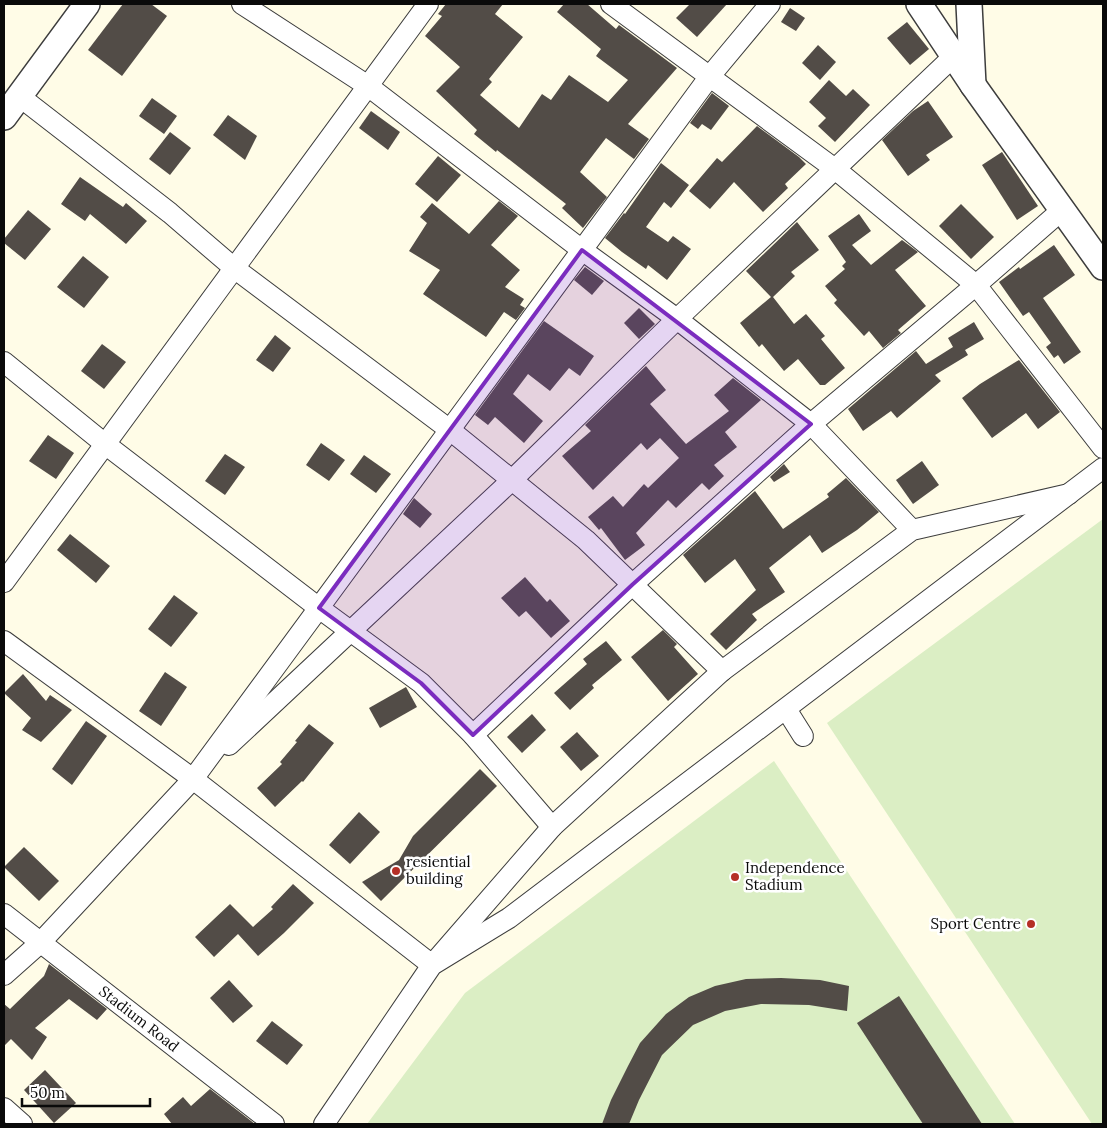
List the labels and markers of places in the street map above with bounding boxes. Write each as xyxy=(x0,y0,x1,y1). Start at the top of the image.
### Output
place label: resiential building xyxy=(406,852,471,888)
place label: Independence Stadium xyxy=(745,858,845,894)
marker: resiential building xyxy=(390,865,402,877)
marker: Independence Stadium xyxy=(729,871,741,883)
place label: Sport Centre xyxy=(931,914,1021,933)
marker: Sport Centre xyxy=(1025,918,1037,930)

